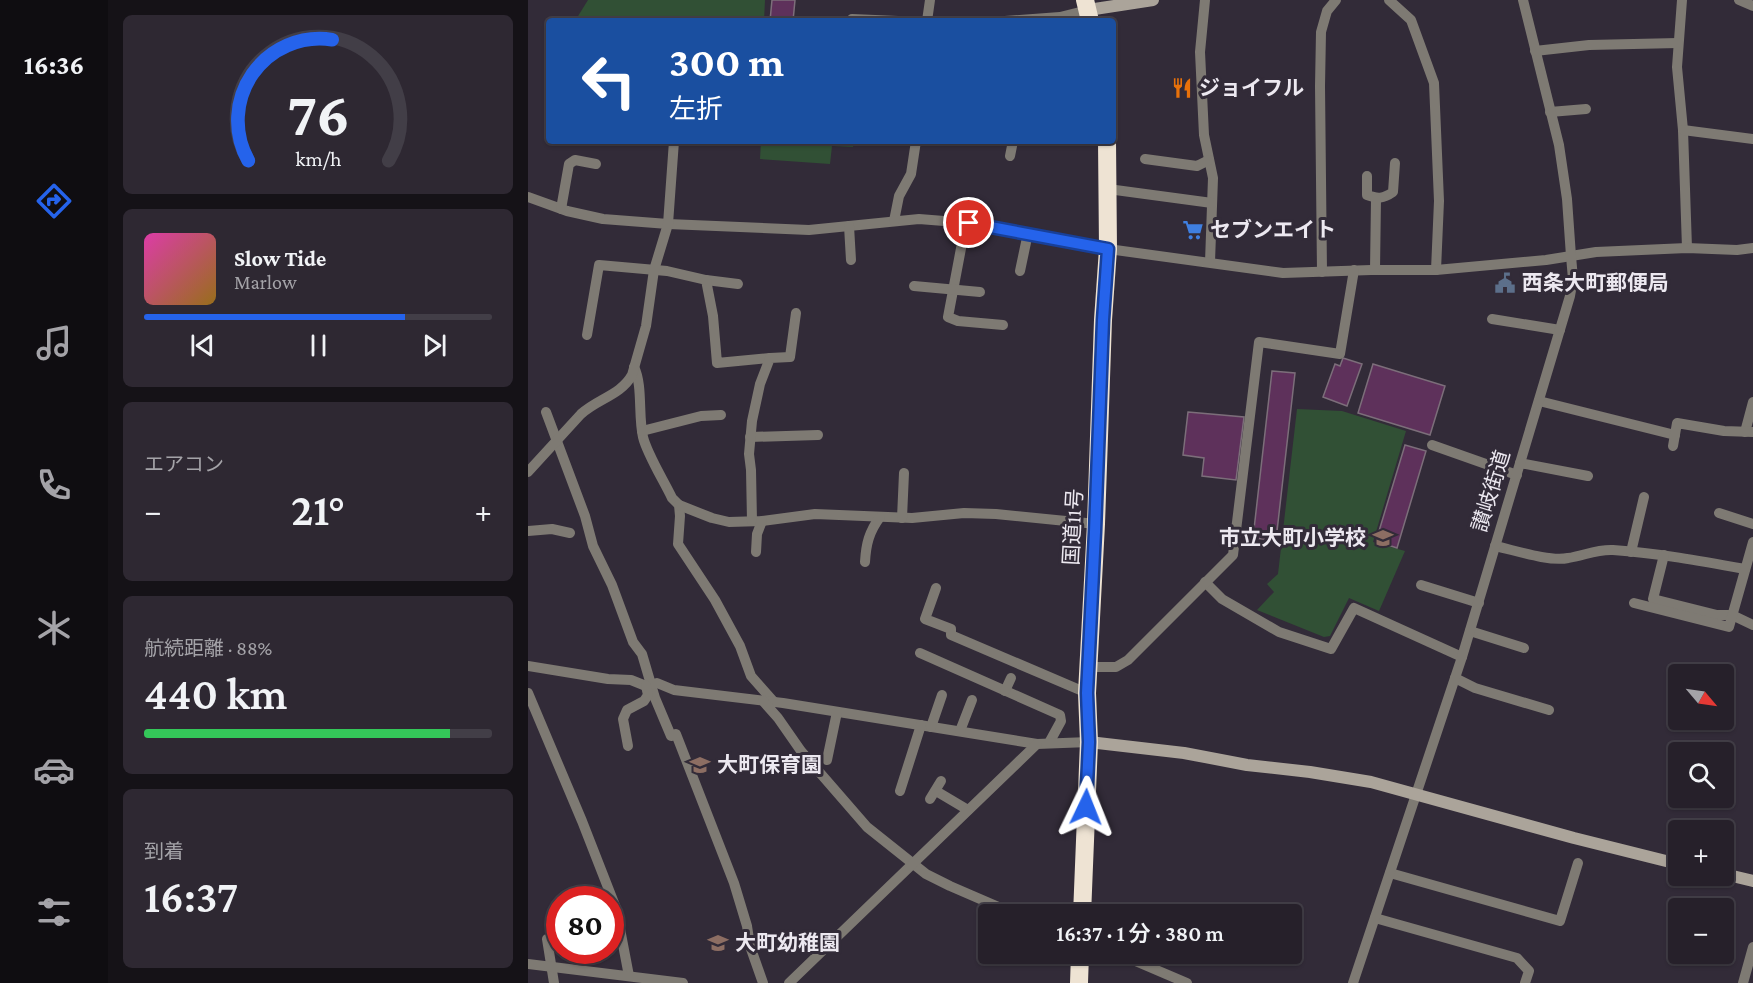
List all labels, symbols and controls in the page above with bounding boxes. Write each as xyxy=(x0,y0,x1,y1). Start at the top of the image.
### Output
text: 300 m xyxy=(669,38,784,85)
icon: left xyxy=(570,42,648,120)
text: 16:36 xyxy=(24,50,84,80)
restaurant icon: ジョイフル xyxy=(1170,76,1194,100)
place label: ジョイフル xyxy=(1199,76,1304,100)
text: 76 xyxy=(286,79,350,148)
text: 左折 xyxy=(669,94,723,124)
text: km/h xyxy=(295,148,342,172)
icon: directions xyxy=(33,180,75,222)
pin xyxy=(943,197,994,248)
icon: arrive xyxy=(952,206,985,239)
supermarket icon: セブンエイト xyxy=(1181,218,1205,242)
place label: セブンエイト xyxy=(1210,218,1336,242)
text: Slow Tide xyxy=(234,246,326,271)
text: Marlow xyxy=(234,271,297,293)
public building icon: 西条大町郵便局 xyxy=(1493,271,1517,295)
place label: 西条大町郵便局 xyxy=(1522,271,1669,295)
icon: music xyxy=(33,322,75,364)
icon: previous xyxy=(186,329,219,362)
icon: pause xyxy=(302,329,335,362)
icon: next xyxy=(418,329,451,362)
street label: 讃岐街道 xyxy=(1467,447,1515,535)
text: エアコン xyxy=(144,453,224,475)
icon: phone xyxy=(33,464,75,506)
text: 21° xyxy=(291,485,345,535)
street label: 国道11号 xyxy=(1059,488,1087,566)
text: − xyxy=(144,492,161,529)
text: + xyxy=(475,492,492,529)
place label: 市立大町小学校 xyxy=(1219,526,1366,550)
school or university icon: 市立大町小学校 xyxy=(1371,526,1395,550)
icon: climate xyxy=(33,607,75,649)
text: 航続距離 · 88% xyxy=(144,637,272,659)
north arrow xyxy=(1668,664,1734,730)
map controls xyxy=(1668,664,1734,964)
text: 440 km xyxy=(144,669,287,719)
button: search xyxy=(1668,742,1734,808)
icon: car xyxy=(33,749,75,791)
school or university icon: 大町保育園 xyxy=(688,753,712,777)
place label: 大町保育園 xyxy=(717,753,822,777)
position arrow xyxy=(1054,775,1118,839)
button: + xyxy=(1668,820,1734,886)
text: 到着 xyxy=(144,840,184,862)
text: 16:37 xyxy=(144,872,238,922)
speed limit sign: 80 xyxy=(546,886,624,964)
icon: filters xyxy=(33,891,75,933)
button: − xyxy=(1668,898,1734,964)
text: 16:37 · 1 分 · 380 m xyxy=(1056,921,1224,946)
school or university icon: 大町幼稚園 xyxy=(706,931,730,955)
place label: 大町幼稚園 xyxy=(735,931,840,955)

